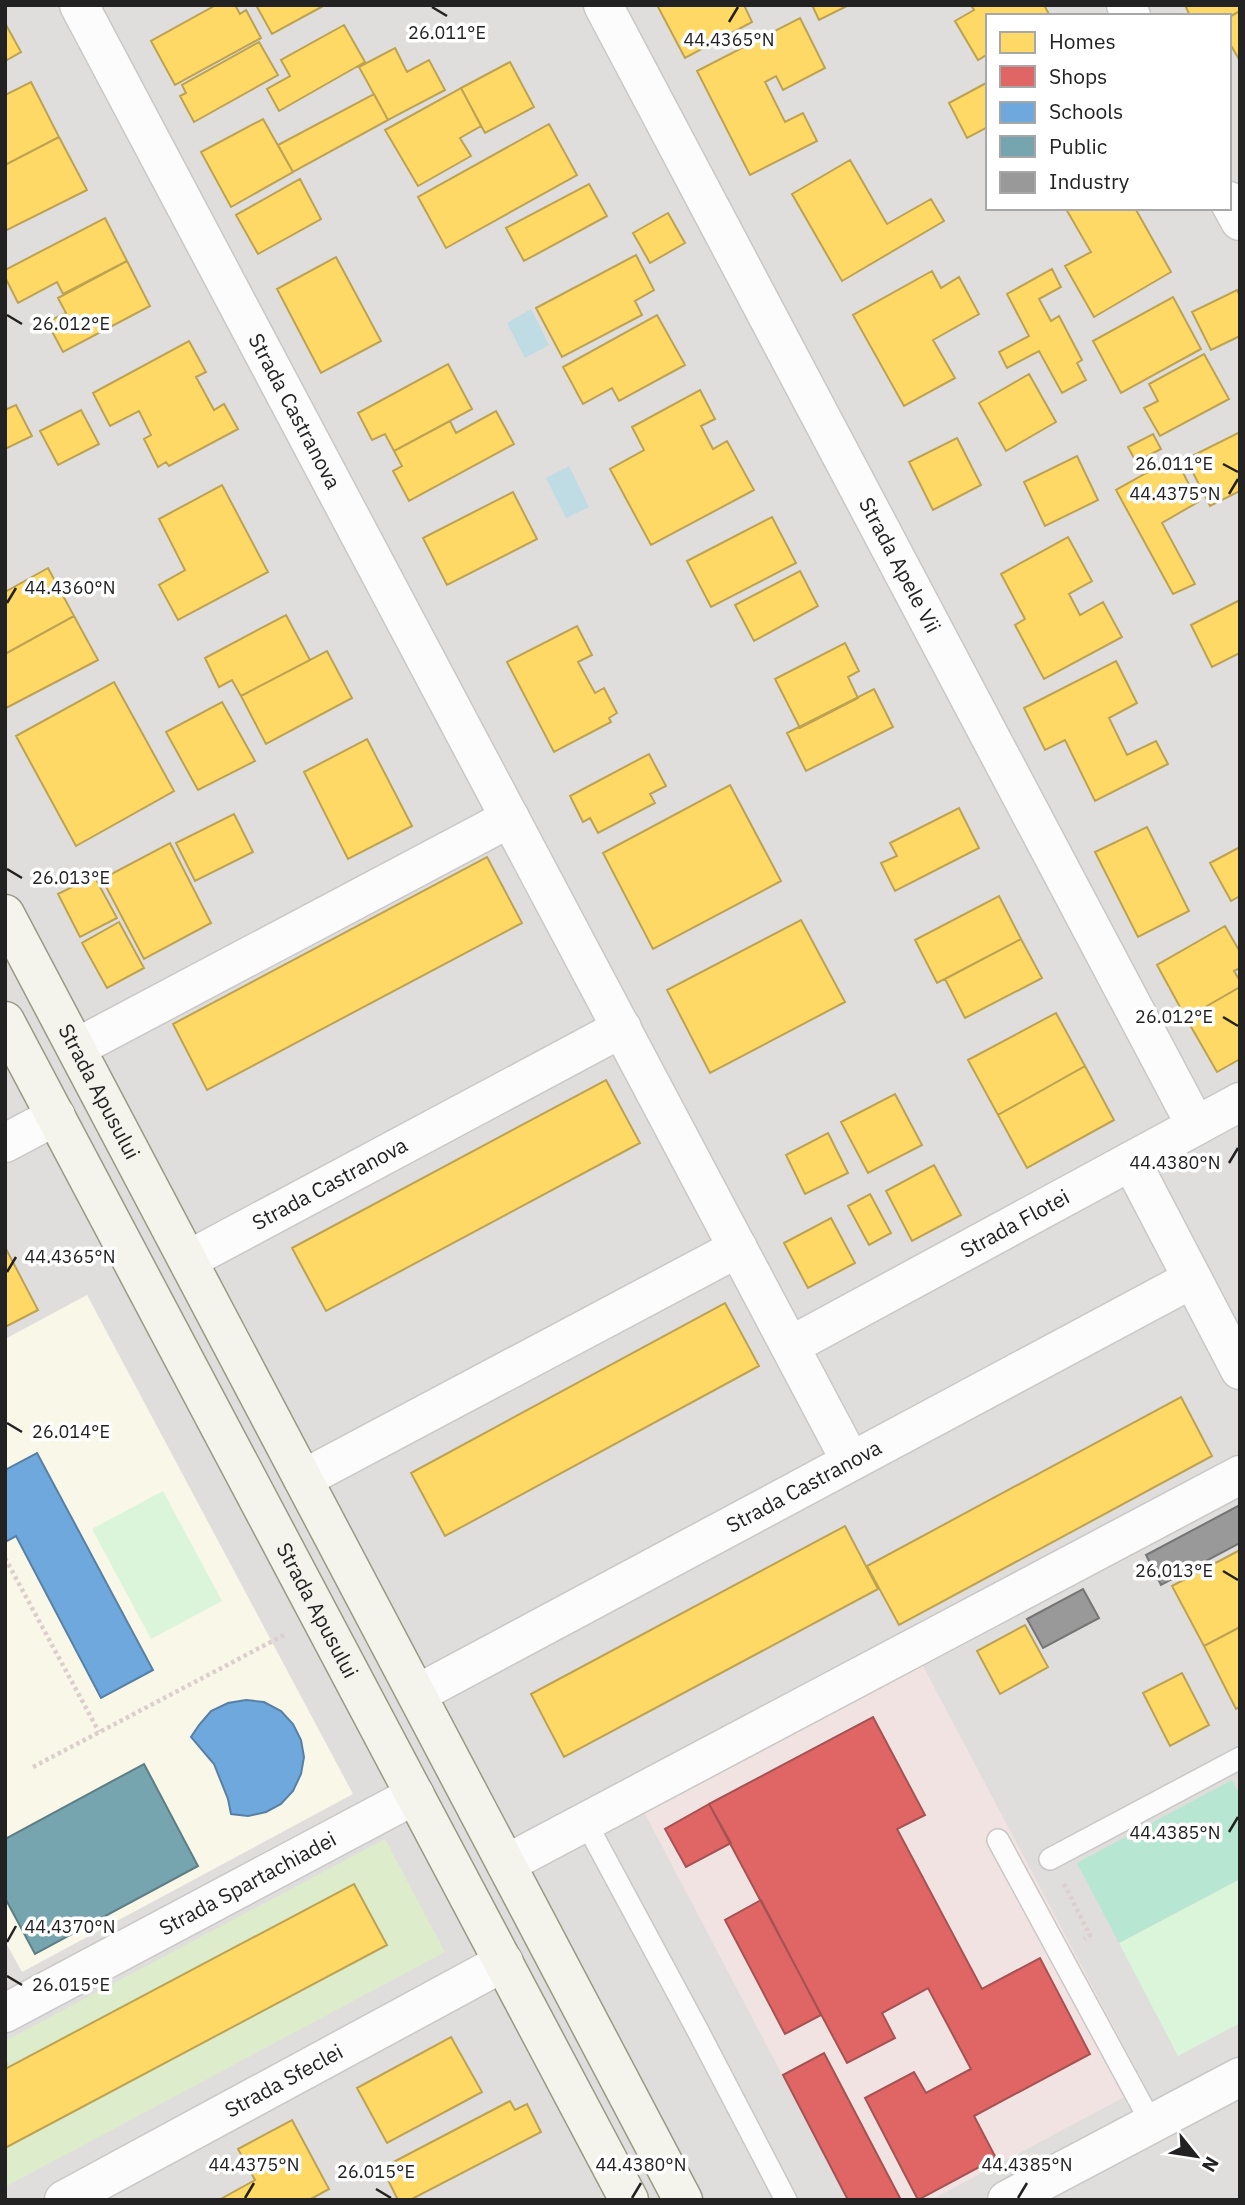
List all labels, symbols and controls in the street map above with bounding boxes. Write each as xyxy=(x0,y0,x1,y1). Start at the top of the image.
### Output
legend xyxy=(986,14,1231,210)
text: 26.011°E xyxy=(408,21,486,44)
text: Homes xyxy=(1049,27,1116,55)
text: 44.4365°N xyxy=(684,28,774,51)
text: Shops xyxy=(1049,62,1107,90)
text: Schools xyxy=(1049,97,1123,125)
text: Public xyxy=(1049,132,1107,160)
text: Industry xyxy=(1049,167,1130,195)
text: 26.012°E xyxy=(32,312,110,335)
street label: Strada Castranova xyxy=(243,328,348,494)
text: 26.011°E xyxy=(1135,452,1213,475)
text: 44.4375°N xyxy=(1130,482,1220,505)
street label: Strada Apele Vii xyxy=(853,492,948,638)
text: 44.4360°N xyxy=(25,576,115,599)
text: 26.013°E xyxy=(32,866,110,889)
text: 26.012°E xyxy=(1135,1005,1213,1028)
street label: Strada Apusului xyxy=(52,1019,147,1164)
street label: Strada Castranova xyxy=(247,1130,412,1236)
text: 44.4380°N xyxy=(1130,1151,1220,1174)
street label: Strada Flotei xyxy=(955,1182,1074,1264)
text: 44.4365°N xyxy=(25,1245,115,1268)
text: 26.014°E xyxy=(32,1420,110,1443)
street label: Strada Castranova xyxy=(721,1433,886,1539)
street label: Strada Apusului xyxy=(271,1537,365,1683)
text: 26.013°E xyxy=(1135,1559,1213,1582)
text: 44.4385°N xyxy=(1130,1821,1220,1844)
street label: Strada Spartachiadei xyxy=(154,1824,341,1942)
text: 44.4370°N xyxy=(25,1915,115,1938)
text: 26.015°E xyxy=(32,1973,110,1996)
street label: Strada Sfeclei xyxy=(219,2037,347,2123)
north arrow xyxy=(1161,2121,1231,2191)
text: 44.4375°N xyxy=(209,2153,299,2176)
text: 44.4380°N xyxy=(596,2153,686,2176)
text: 44.4385°N xyxy=(982,2153,1072,2176)
text: N xyxy=(1197,2153,1225,2176)
text: 26.015°E xyxy=(337,2160,415,2183)

